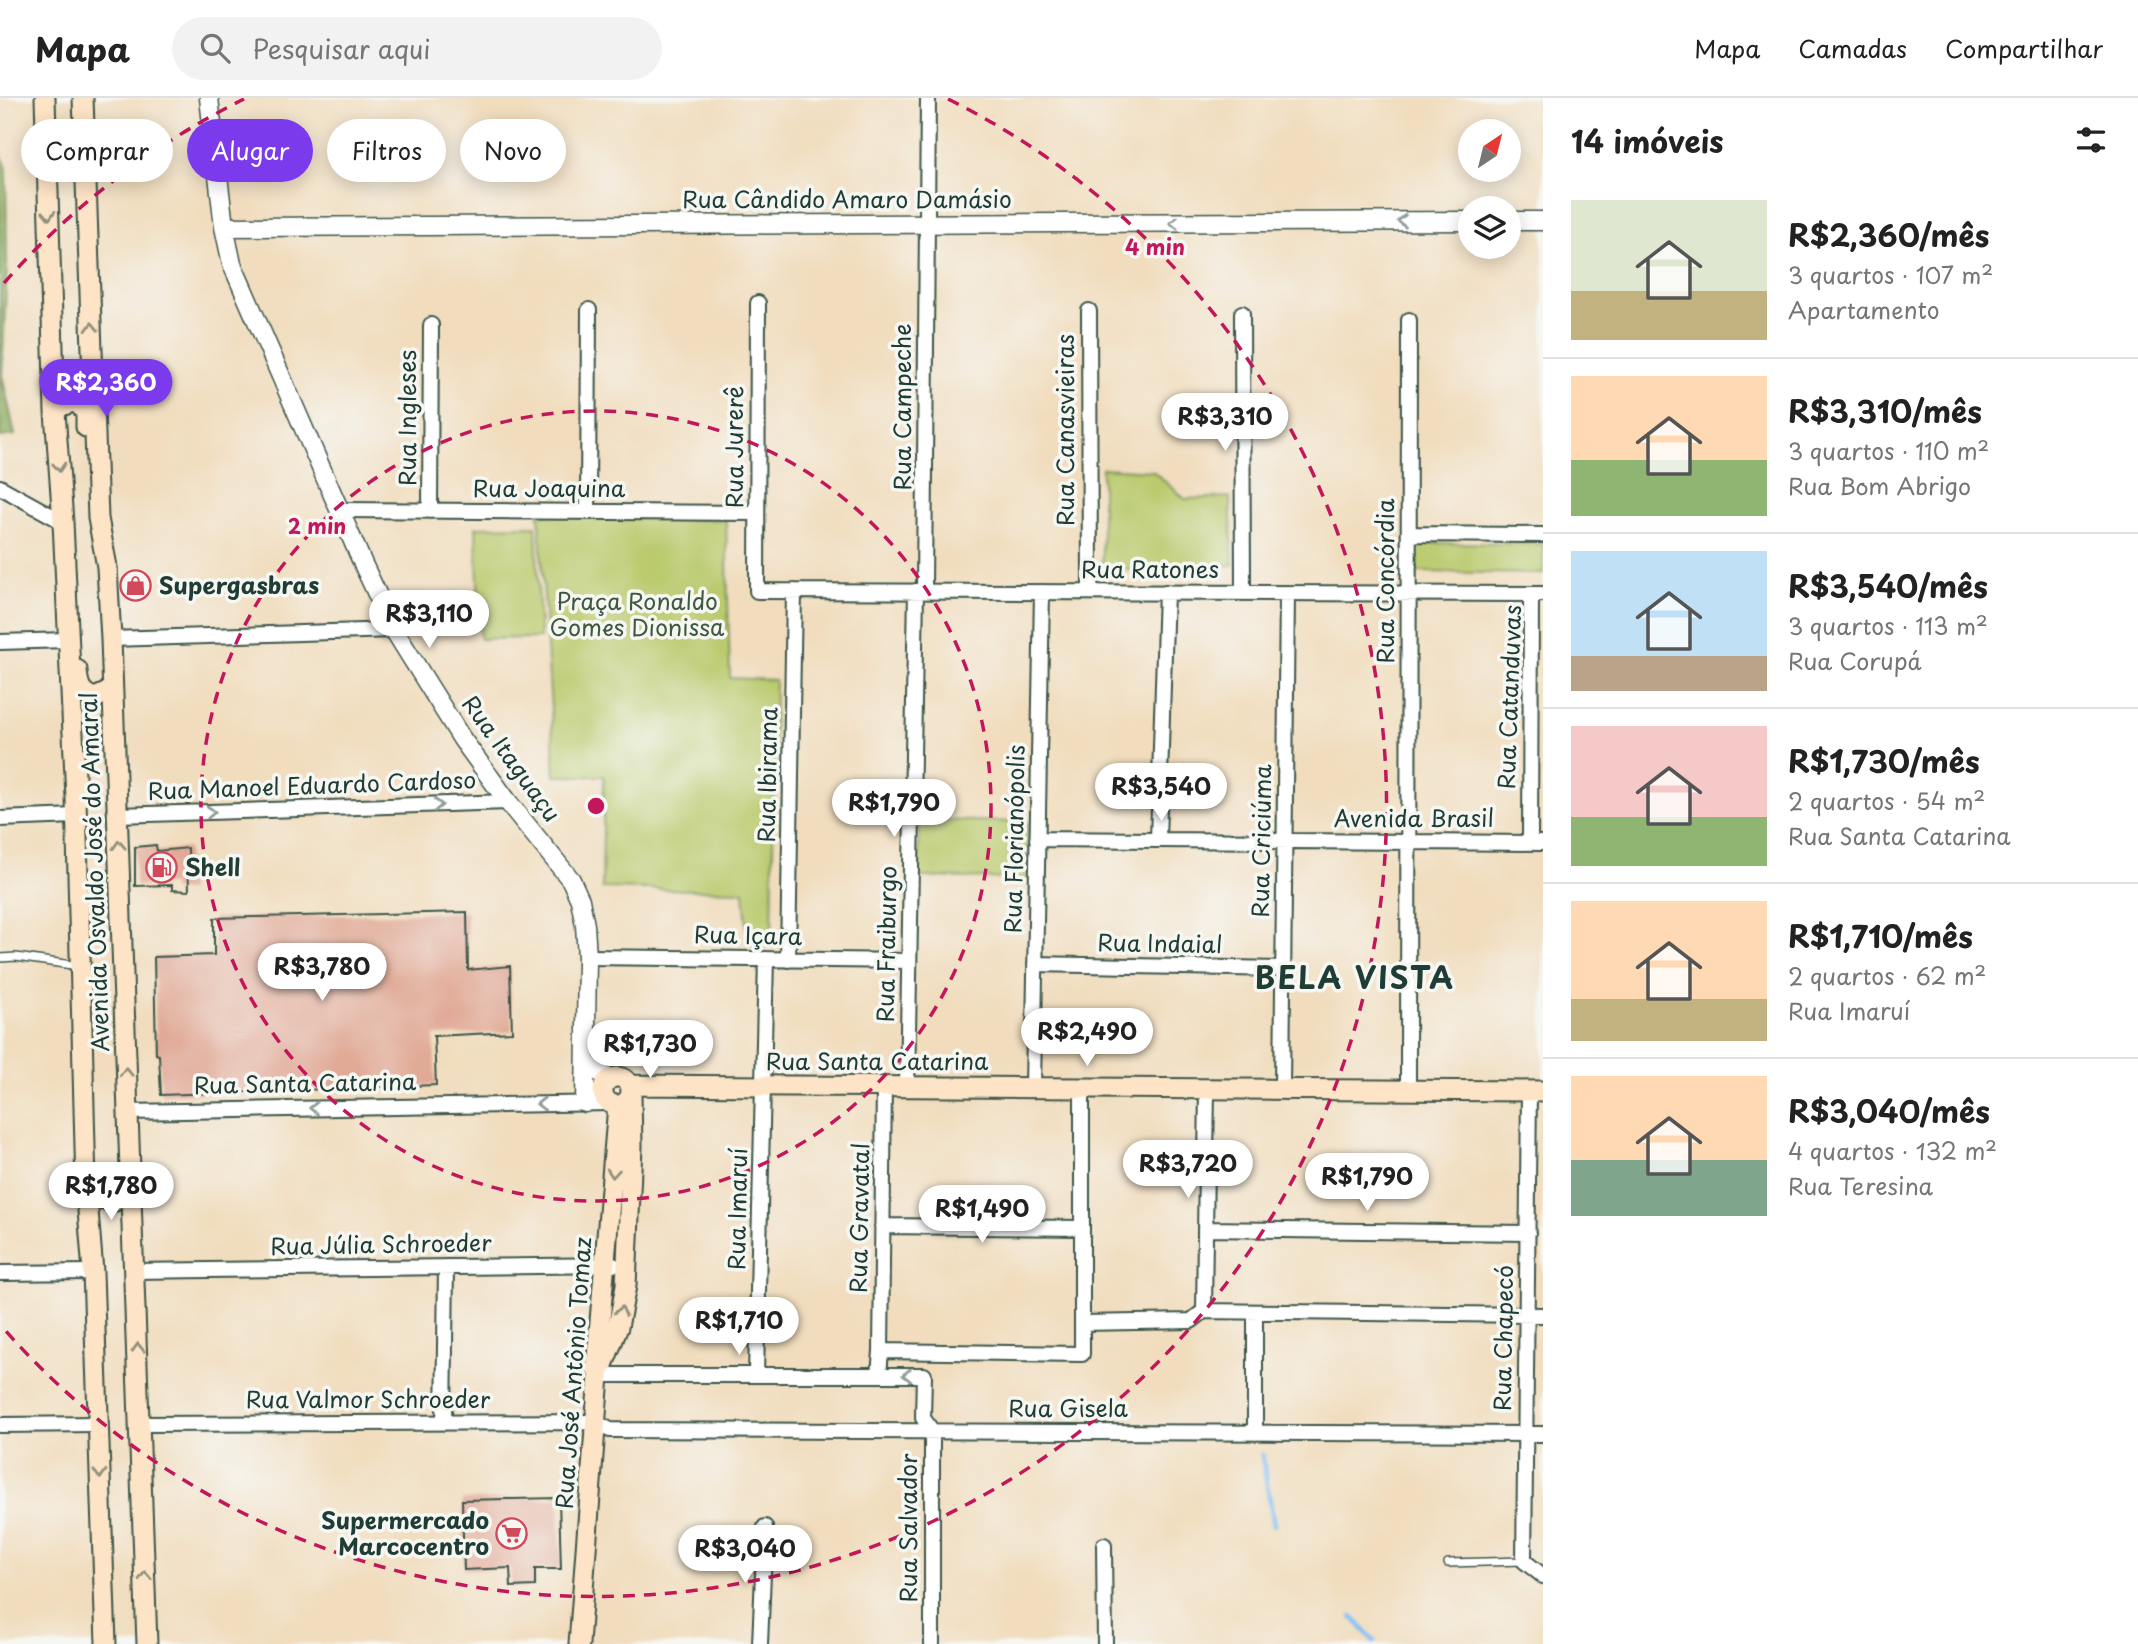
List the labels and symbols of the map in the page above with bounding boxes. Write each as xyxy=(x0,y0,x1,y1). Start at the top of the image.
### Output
north arrow xyxy=(1458,119,1521,182)
street label: Rua Cândido Amaro Damásio xyxy=(682,181,1012,216)
one-way arrow xyxy=(41,210,57,221)
one-way arrow xyxy=(1396,214,1407,229)
one-way arrow xyxy=(1169,215,1180,230)
text: 4 min xyxy=(1125,230,1185,262)
one-way arrow xyxy=(84,321,99,332)
street label: Rua Campeche xyxy=(884,324,919,490)
street label: Rua Canasvieiras xyxy=(1047,334,1082,526)
street label: Rua Ingleses xyxy=(389,350,424,486)
pin: R$2,360 xyxy=(41,360,171,419)
street label: Rua Jurerê xyxy=(716,386,751,508)
pin: R$3,310 xyxy=(1160,394,1290,453)
one-way arrow xyxy=(51,462,66,473)
street label: Rua Joaquina xyxy=(473,470,626,505)
street label: Rua Concórdia xyxy=(1367,498,1402,663)
text: 2 min xyxy=(288,509,346,541)
street label: Rua Ratones xyxy=(1081,551,1219,586)
place label: Supergasbras xyxy=(159,567,319,602)
shop icon: Supergasbras xyxy=(119,569,153,603)
park label: Praça Ronaldo Gomes Dionissa xyxy=(550,583,725,644)
pin: R$3,110 xyxy=(364,590,494,650)
street label: Rua Catanduvas xyxy=(1488,604,1529,790)
street label: Rua Itaguaçu xyxy=(454,688,570,829)
street label: Avenida Osvaldo José do Amaral xyxy=(70,692,117,1052)
street label: Rua Ibirama xyxy=(748,707,785,843)
street label: Rua Florianópolis xyxy=(994,744,1033,934)
street label: Rua Manoel Eduardo Cardoso xyxy=(147,761,477,808)
pin: R$3,540 xyxy=(1096,764,1226,823)
street label: Rua Criciúma xyxy=(1242,764,1279,918)
pin: R$1,790 xyxy=(829,780,959,839)
centre of rings xyxy=(584,794,608,818)
one-way arrow xyxy=(433,797,444,812)
street label: Avenida Brasil xyxy=(1334,800,1494,835)
one-way arrow xyxy=(206,804,217,819)
one-way arrow xyxy=(111,839,127,850)
place label: Shell xyxy=(185,849,240,884)
fuel station icon: Shell xyxy=(145,851,179,885)
street label: Rua Fraiburgo xyxy=(867,865,904,1023)
street label: Rua Içara xyxy=(694,916,803,953)
street label: Rua Indaial xyxy=(1097,924,1223,961)
pin: R$3,780 xyxy=(257,944,387,1003)
district label: BELA VISTA xyxy=(1255,954,1455,999)
pin: R$2,490 xyxy=(1022,1009,1152,1068)
pin: R$1,730 xyxy=(585,1020,715,1080)
street label: Rua Santa Catarina xyxy=(766,1043,989,1078)
street label: Rua Santa Catarina xyxy=(193,1063,417,1102)
one-way arrow xyxy=(119,1066,134,1077)
one-way arrow xyxy=(535,1096,546,1112)
one-way arrow xyxy=(308,1101,319,1116)
pin: R$3,720 xyxy=(1123,1140,1253,1200)
street label: Rua Gravatal xyxy=(840,1143,877,1293)
street label: Rua Imaruí xyxy=(718,1147,755,1270)
pin: R$1,790 xyxy=(1302,1154,1432,1213)
pin: R$1,780 xyxy=(46,1162,176,1222)
one-way arrow xyxy=(605,1167,620,1179)
pin: R$1,490 xyxy=(917,1186,1047,1245)
street label: Rua Júlia Schroeder xyxy=(270,1224,492,1263)
street label: Rua José Antônio Tomaz xyxy=(546,1236,599,1510)
street label: Rua Chapecó xyxy=(1484,1265,1521,1411)
pin: R$1,710 xyxy=(674,1298,804,1357)
one-way arrow xyxy=(613,1305,628,1317)
one-way arrow xyxy=(130,1343,145,1354)
one-way arrow xyxy=(901,1367,912,1383)
street label: Rua Valmor Schroeder xyxy=(246,1381,491,1416)
street label: Rua Gisela xyxy=(1008,1390,1128,1425)
street label: Rua Salvador xyxy=(890,1453,925,1603)
one-way arrow xyxy=(92,1469,107,1480)
place label: Supermercado Marcocentro xyxy=(321,1502,489,1563)
supermarket icon: Supermercado Marcocentro xyxy=(495,1517,529,1551)
pin: R$3,040 xyxy=(680,1526,810,1585)
one-way arrow xyxy=(138,1570,153,1581)

